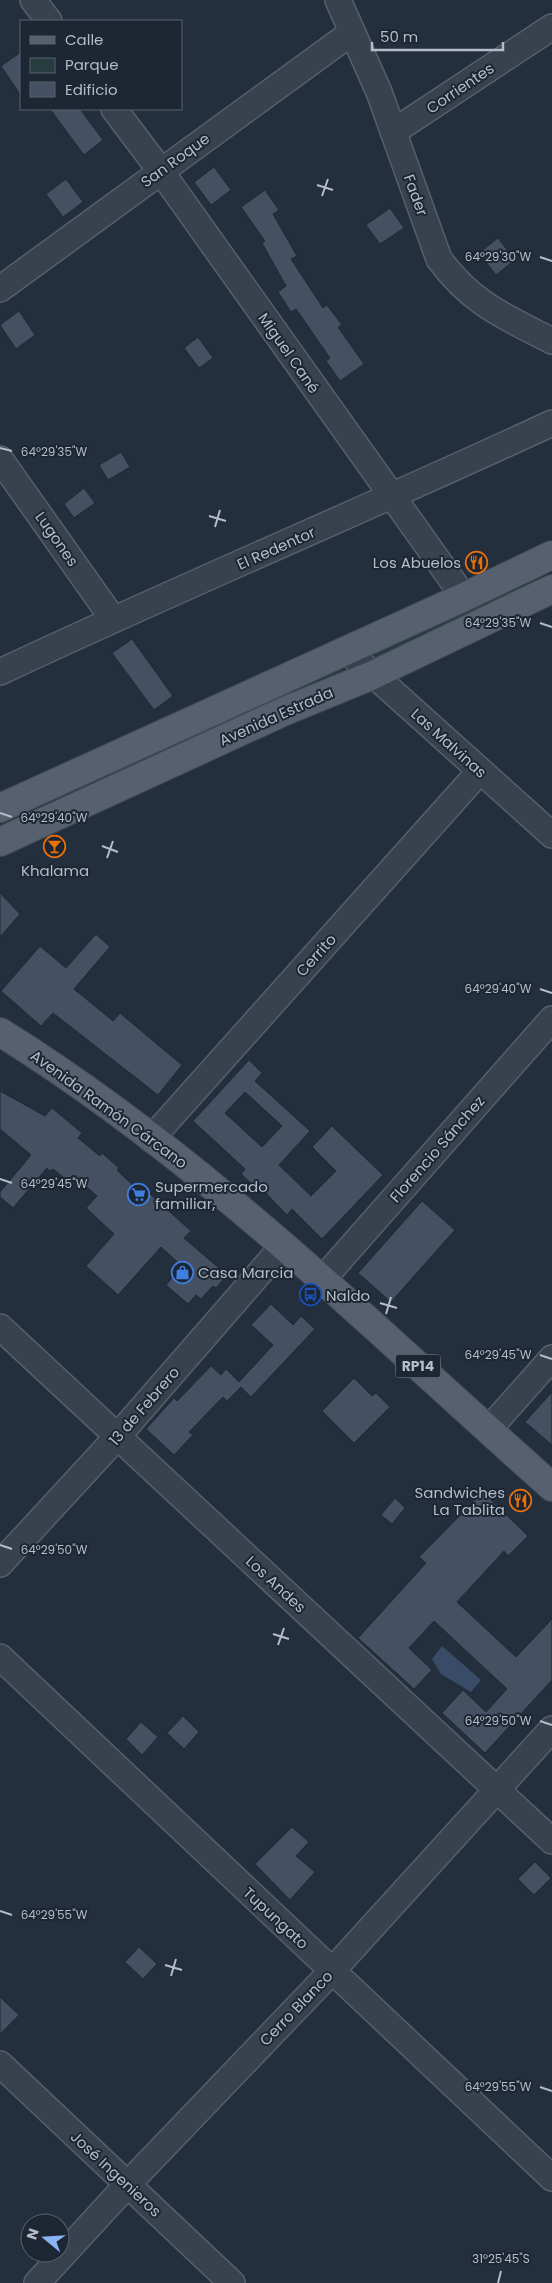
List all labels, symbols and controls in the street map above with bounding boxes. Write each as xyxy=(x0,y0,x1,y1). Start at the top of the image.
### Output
legend xyxy=(20,20,182,110)
scale bar xyxy=(372,20,503,52)
text: 50 m xyxy=(380,26,418,47)
text: Calle xyxy=(65,29,103,50)
text: Parque xyxy=(65,54,118,75)
street label: Corrientes xyxy=(422,58,498,118)
text: Edificio xyxy=(65,79,118,100)
street label: San Roque xyxy=(136,128,214,192)
street label: Fader xyxy=(399,171,433,219)
text: 64°29'30"W xyxy=(465,248,531,265)
street label: Miguel Cané xyxy=(253,308,325,398)
text: 64°29'35"W xyxy=(21,443,87,460)
street label: Lugones xyxy=(30,507,84,571)
street label: El Redentor xyxy=(234,521,319,575)
restaurant icon: Los Abuelos xyxy=(465,550,489,574)
place label: Los Abuelos xyxy=(373,552,461,573)
text: 64°29'35"W xyxy=(465,614,531,631)
street label: Avenida Estrada xyxy=(216,682,336,750)
street label: Las Malvinas xyxy=(407,703,491,783)
text: 64°29'40"W xyxy=(21,809,88,826)
bar icon: Khalama xyxy=(43,835,67,859)
place label: Khalama xyxy=(21,860,89,881)
street label: Cerrito xyxy=(291,929,341,981)
text: 64°29'40"W xyxy=(465,980,532,997)
street label: Avenida Ramón Cárcano xyxy=(26,1045,192,1173)
street label: Florencio Sánchez xyxy=(385,1091,489,1207)
text: 64°29'45"W xyxy=(21,1175,88,1192)
place label: Supermercado familiar, xyxy=(155,1176,268,1214)
supermarket icon: Supermercado familiar, xyxy=(127,1183,151,1207)
shop icon: Casa Marcia xyxy=(170,1260,194,1284)
place label: Casa Marcia xyxy=(198,1262,293,1283)
bus stop icon: Naldo xyxy=(298,1283,322,1307)
place label: Naldo xyxy=(326,1285,370,1306)
text: 64°29'45"W xyxy=(465,1346,532,1363)
road number: RP14 xyxy=(396,1354,440,1378)
street label: 13 de Febrero xyxy=(104,1362,184,1450)
place label: Sandwiches La Tablita xyxy=(414,1482,505,1520)
restaurant icon: Sandwiches La Tablita xyxy=(509,1489,533,1513)
text: 64°29'50"W xyxy=(21,1541,88,1558)
street label: Los Andes xyxy=(241,1551,311,1617)
text: 64°29'50"W xyxy=(465,1712,532,1729)
street label: Tupungato xyxy=(239,1882,313,1954)
text: 64°29'55"W xyxy=(21,1906,88,1923)
street label: Cerro Blanco xyxy=(255,1966,337,2050)
text: 64°29'55"W xyxy=(465,2078,532,2095)
street label: José Ingenieros xyxy=(66,2126,166,2222)
north arrow xyxy=(20,2213,70,2263)
text: N xyxy=(21,2226,44,2242)
text: 31°25'45"S xyxy=(472,2250,530,2267)

